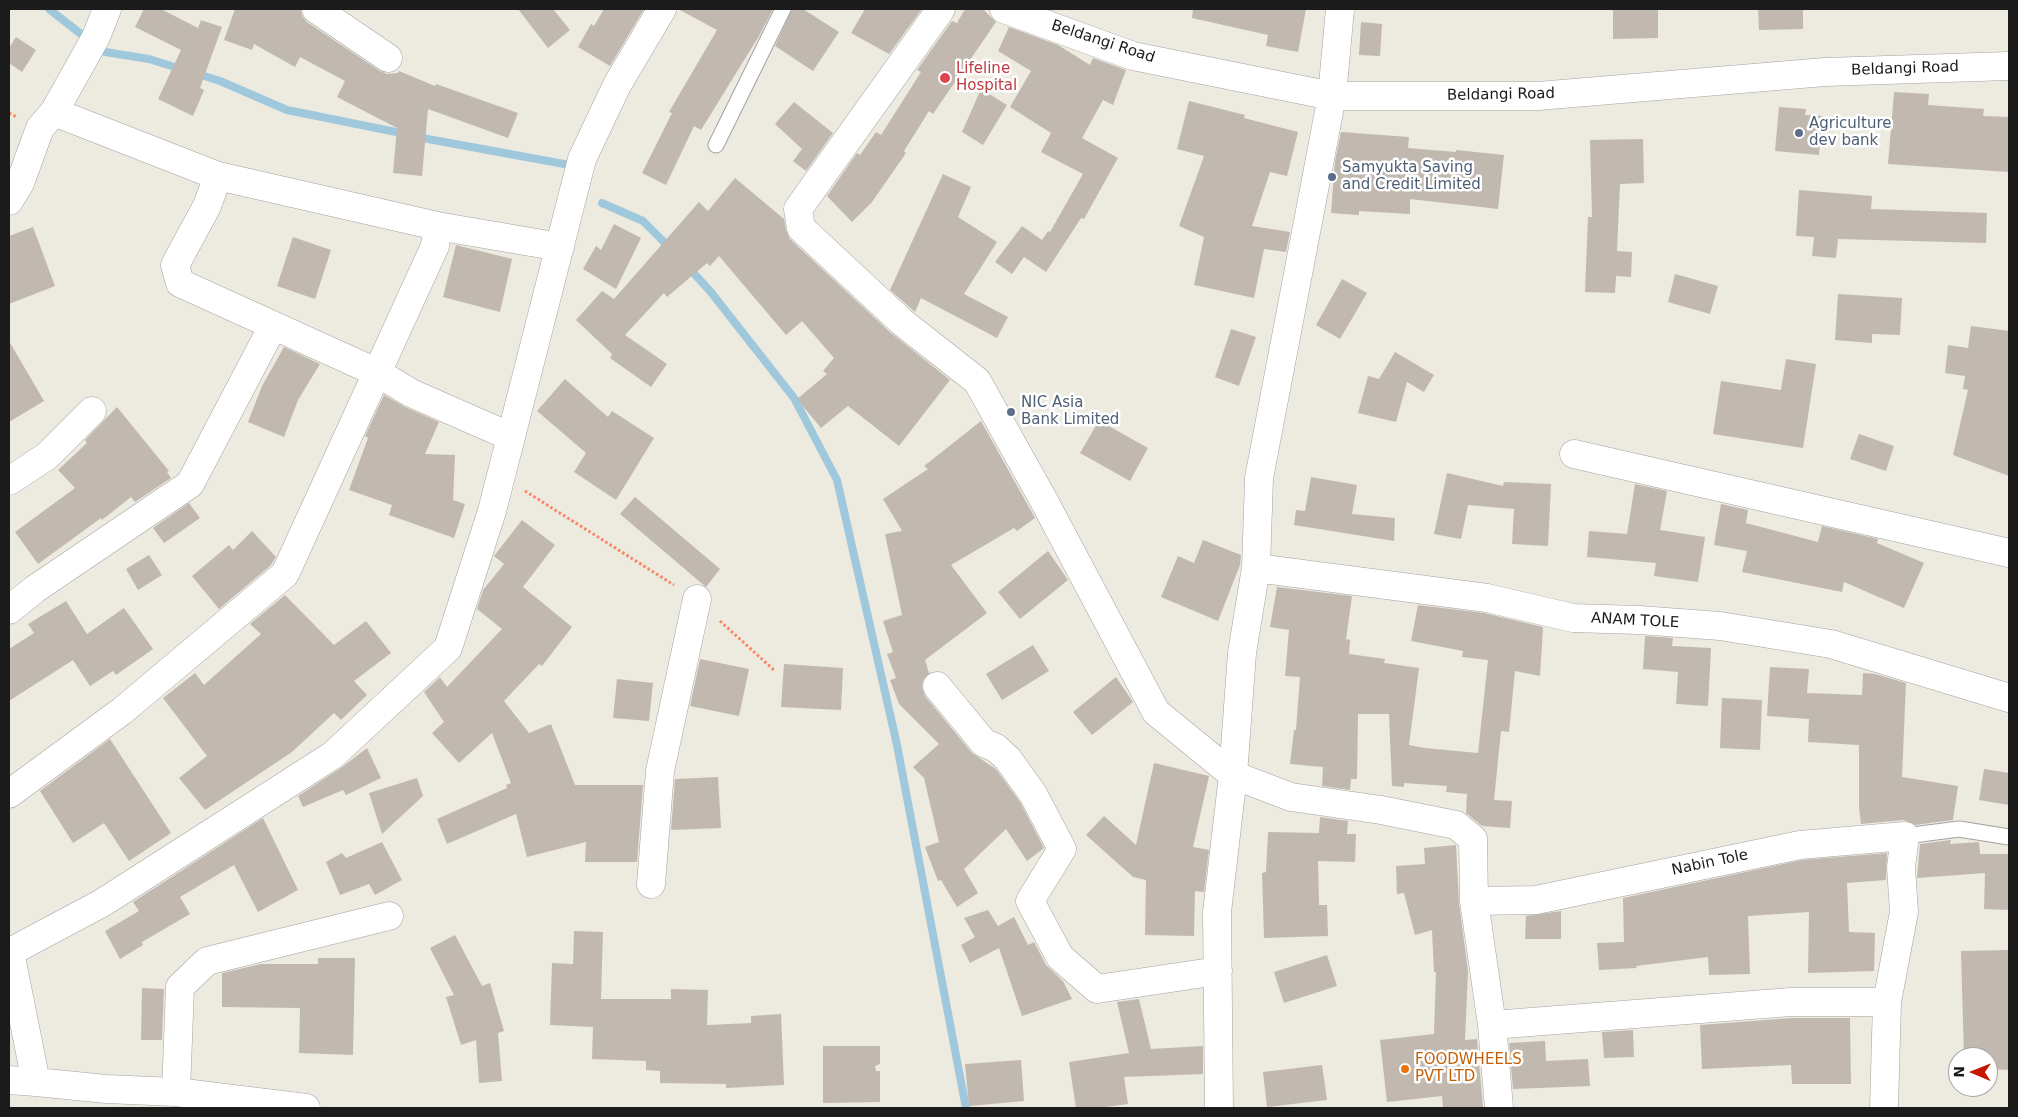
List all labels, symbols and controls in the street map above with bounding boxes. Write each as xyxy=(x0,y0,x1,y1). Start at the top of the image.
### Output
street label: Beldangi Road xyxy=(1049,17,1157,67)
street label: Beldangi Road xyxy=(1851,58,1959,80)
place label: Lifeline Hospital xyxy=(956,60,1017,95)
marker: Lifeline Hospital xyxy=(938,71,952,85)
street label: Beldangi Road xyxy=(1447,85,1555,105)
place label: Agriculture dev bank xyxy=(1809,115,1891,150)
marker: Agriculture dev bank xyxy=(1793,127,1805,139)
place label: Samyukta Saving and Credit Limited xyxy=(1342,159,1481,194)
marker: Samyukta Saving and Credit Limited xyxy=(1326,171,1338,183)
place label: NIC Asia Bank Limited xyxy=(1021,394,1119,429)
marker: NIC Asia Bank Limited xyxy=(1005,406,1017,418)
street label: ANAM TOLE xyxy=(1590,610,1680,632)
street label: Nabin Tole xyxy=(1670,846,1750,880)
north arrow xyxy=(1948,1047,1998,1097)
place label: FOODWHEELS PVT LTD xyxy=(1415,1051,1522,1086)
marker: FOODWHEELS PVT LTD xyxy=(1399,1063,1411,1075)
text: N xyxy=(1951,1066,1967,1078)

